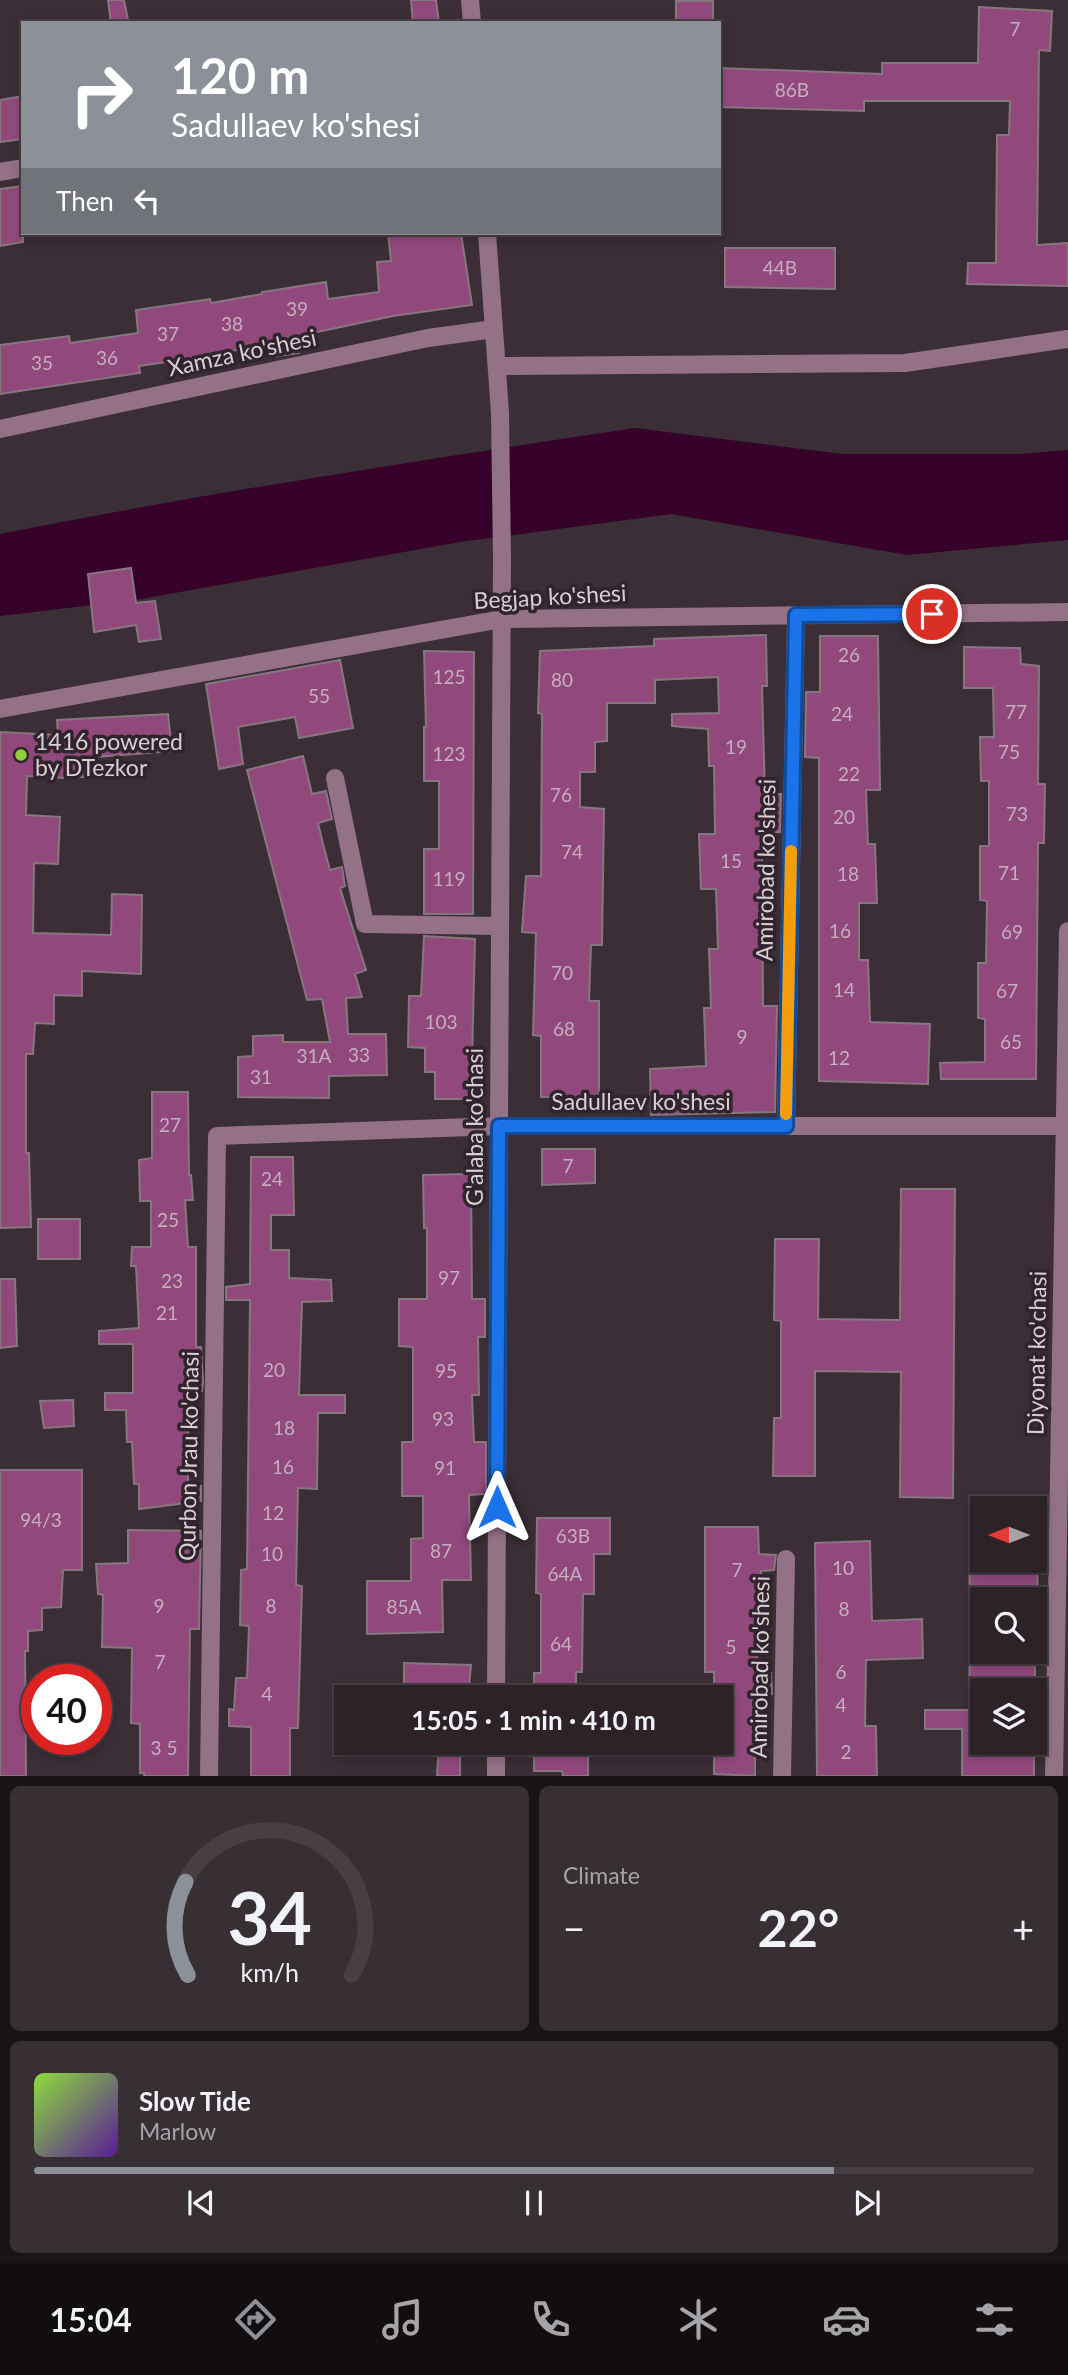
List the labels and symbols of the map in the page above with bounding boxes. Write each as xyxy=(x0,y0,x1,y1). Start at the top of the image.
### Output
house number: 7 xyxy=(1009,17,1021,40)
house number: 86B xyxy=(775,78,809,101)
house number: 44B xyxy=(763,256,797,279)
house number: 39 xyxy=(286,297,308,320)
house number: 38 xyxy=(221,312,243,335)
house number: 37 xyxy=(157,322,179,345)
street label: Xamza ko'shesi xyxy=(165,323,319,381)
house number: 36 xyxy=(96,346,118,369)
house number: 35 xyxy=(31,351,53,374)
street label: Begjap ko'shesi xyxy=(473,578,627,614)
pin xyxy=(902,584,962,644)
house number: 26 xyxy=(838,643,860,666)
house number: 125 xyxy=(432,665,466,688)
house number: 80 xyxy=(551,668,573,691)
house number: 55 xyxy=(308,684,330,707)
house number: 77 xyxy=(1005,700,1027,723)
house number: 24 xyxy=(831,702,853,725)
place label: 1416 powered by DTezkor xyxy=(35,727,183,781)
house number: 19 xyxy=(725,735,747,758)
house number: 75 xyxy=(998,740,1020,763)
house number: 123 xyxy=(432,742,466,765)
marker: 1416 powered by DTezkor xyxy=(13,747,29,763)
house number: 22 xyxy=(838,762,860,785)
street label: Amirobad ko'shesi xyxy=(749,779,781,961)
house number: 76 xyxy=(550,783,572,806)
house number: 73 xyxy=(1006,802,1028,825)
house number: 20 xyxy=(833,805,855,828)
house number: 74 xyxy=(561,840,583,863)
house number: 15 xyxy=(720,849,742,872)
house number: 71 xyxy=(998,861,1020,884)
house number: 18 xyxy=(837,862,859,885)
house number: 119 xyxy=(432,867,466,890)
house number: 16 xyxy=(829,919,851,942)
house number: 69 xyxy=(1001,920,1023,943)
house number: 70 xyxy=(551,961,573,984)
house number: 14 xyxy=(833,978,855,1001)
house number: 67 xyxy=(996,979,1018,1002)
house number: 103 xyxy=(424,1010,458,1033)
house number: 68 xyxy=(553,1017,575,1040)
house number: 9 xyxy=(736,1025,748,1048)
house number: 65 xyxy=(1000,1030,1022,1053)
house number: 33 xyxy=(348,1043,370,1066)
house number: 31A xyxy=(297,1044,332,1067)
house number: 12 xyxy=(828,1046,850,1069)
street label: G'alaba ko'chasi xyxy=(460,1048,488,1206)
house number: 31 xyxy=(250,1065,272,1088)
street label: Sadullaev ko'shesi xyxy=(551,1087,731,1115)
house number: 27 xyxy=(159,1113,181,1136)
house number: 7 xyxy=(562,1154,574,1177)
house number: 24 xyxy=(261,1167,283,1190)
house number: 25 xyxy=(157,1208,179,1231)
house number: 97 xyxy=(438,1266,460,1289)
house number: 23 xyxy=(161,1269,183,1292)
street label: Diyonat ko'chasi xyxy=(1021,1271,1051,1435)
house number: 21 xyxy=(156,1301,178,1324)
street label: Qurbon Jrau ko'chasi xyxy=(172,1351,204,1561)
house number: 20 xyxy=(263,1358,285,1381)
house number: 95 xyxy=(435,1359,457,1382)
house number: 93 xyxy=(432,1407,454,1430)
house number: 18 xyxy=(273,1416,295,1439)
house number: 16 xyxy=(272,1455,294,1478)
house number: 91 xyxy=(434,1456,456,1479)
position arrow xyxy=(460,1470,534,1544)
north arrow xyxy=(970,1496,1046,1573)
house number: 12 xyxy=(262,1501,284,1524)
house number: 94/3 xyxy=(20,1508,62,1531)
house number: 63B xyxy=(556,1524,590,1547)
house number: 87 xyxy=(430,1539,452,1562)
house number: 10 xyxy=(261,1542,283,1565)
house number: 10 xyxy=(832,1556,854,1579)
house number: 7 xyxy=(731,1558,743,1581)
house number: 64A xyxy=(548,1562,583,1585)
street label: Amirobad ko'shesi xyxy=(743,1576,775,1758)
house number: 9 xyxy=(153,1594,165,1617)
house number: 8 xyxy=(265,1594,277,1617)
house number: 85A xyxy=(387,1595,422,1618)
house number: 8 xyxy=(838,1597,850,1620)
house number: 64 xyxy=(550,1632,572,1655)
house number: 5 xyxy=(725,1635,737,1658)
house number: 7 xyxy=(154,1650,166,1673)
house number: 6 xyxy=(835,1660,847,1683)
speed limit sign: 40 xyxy=(21,1664,112,1755)
house number: 4 xyxy=(261,1682,273,1705)
house number: 4 xyxy=(835,1693,847,1716)
house number: 3 5 xyxy=(151,1736,177,1759)
house number: 2 xyxy=(840,1740,852,1763)

